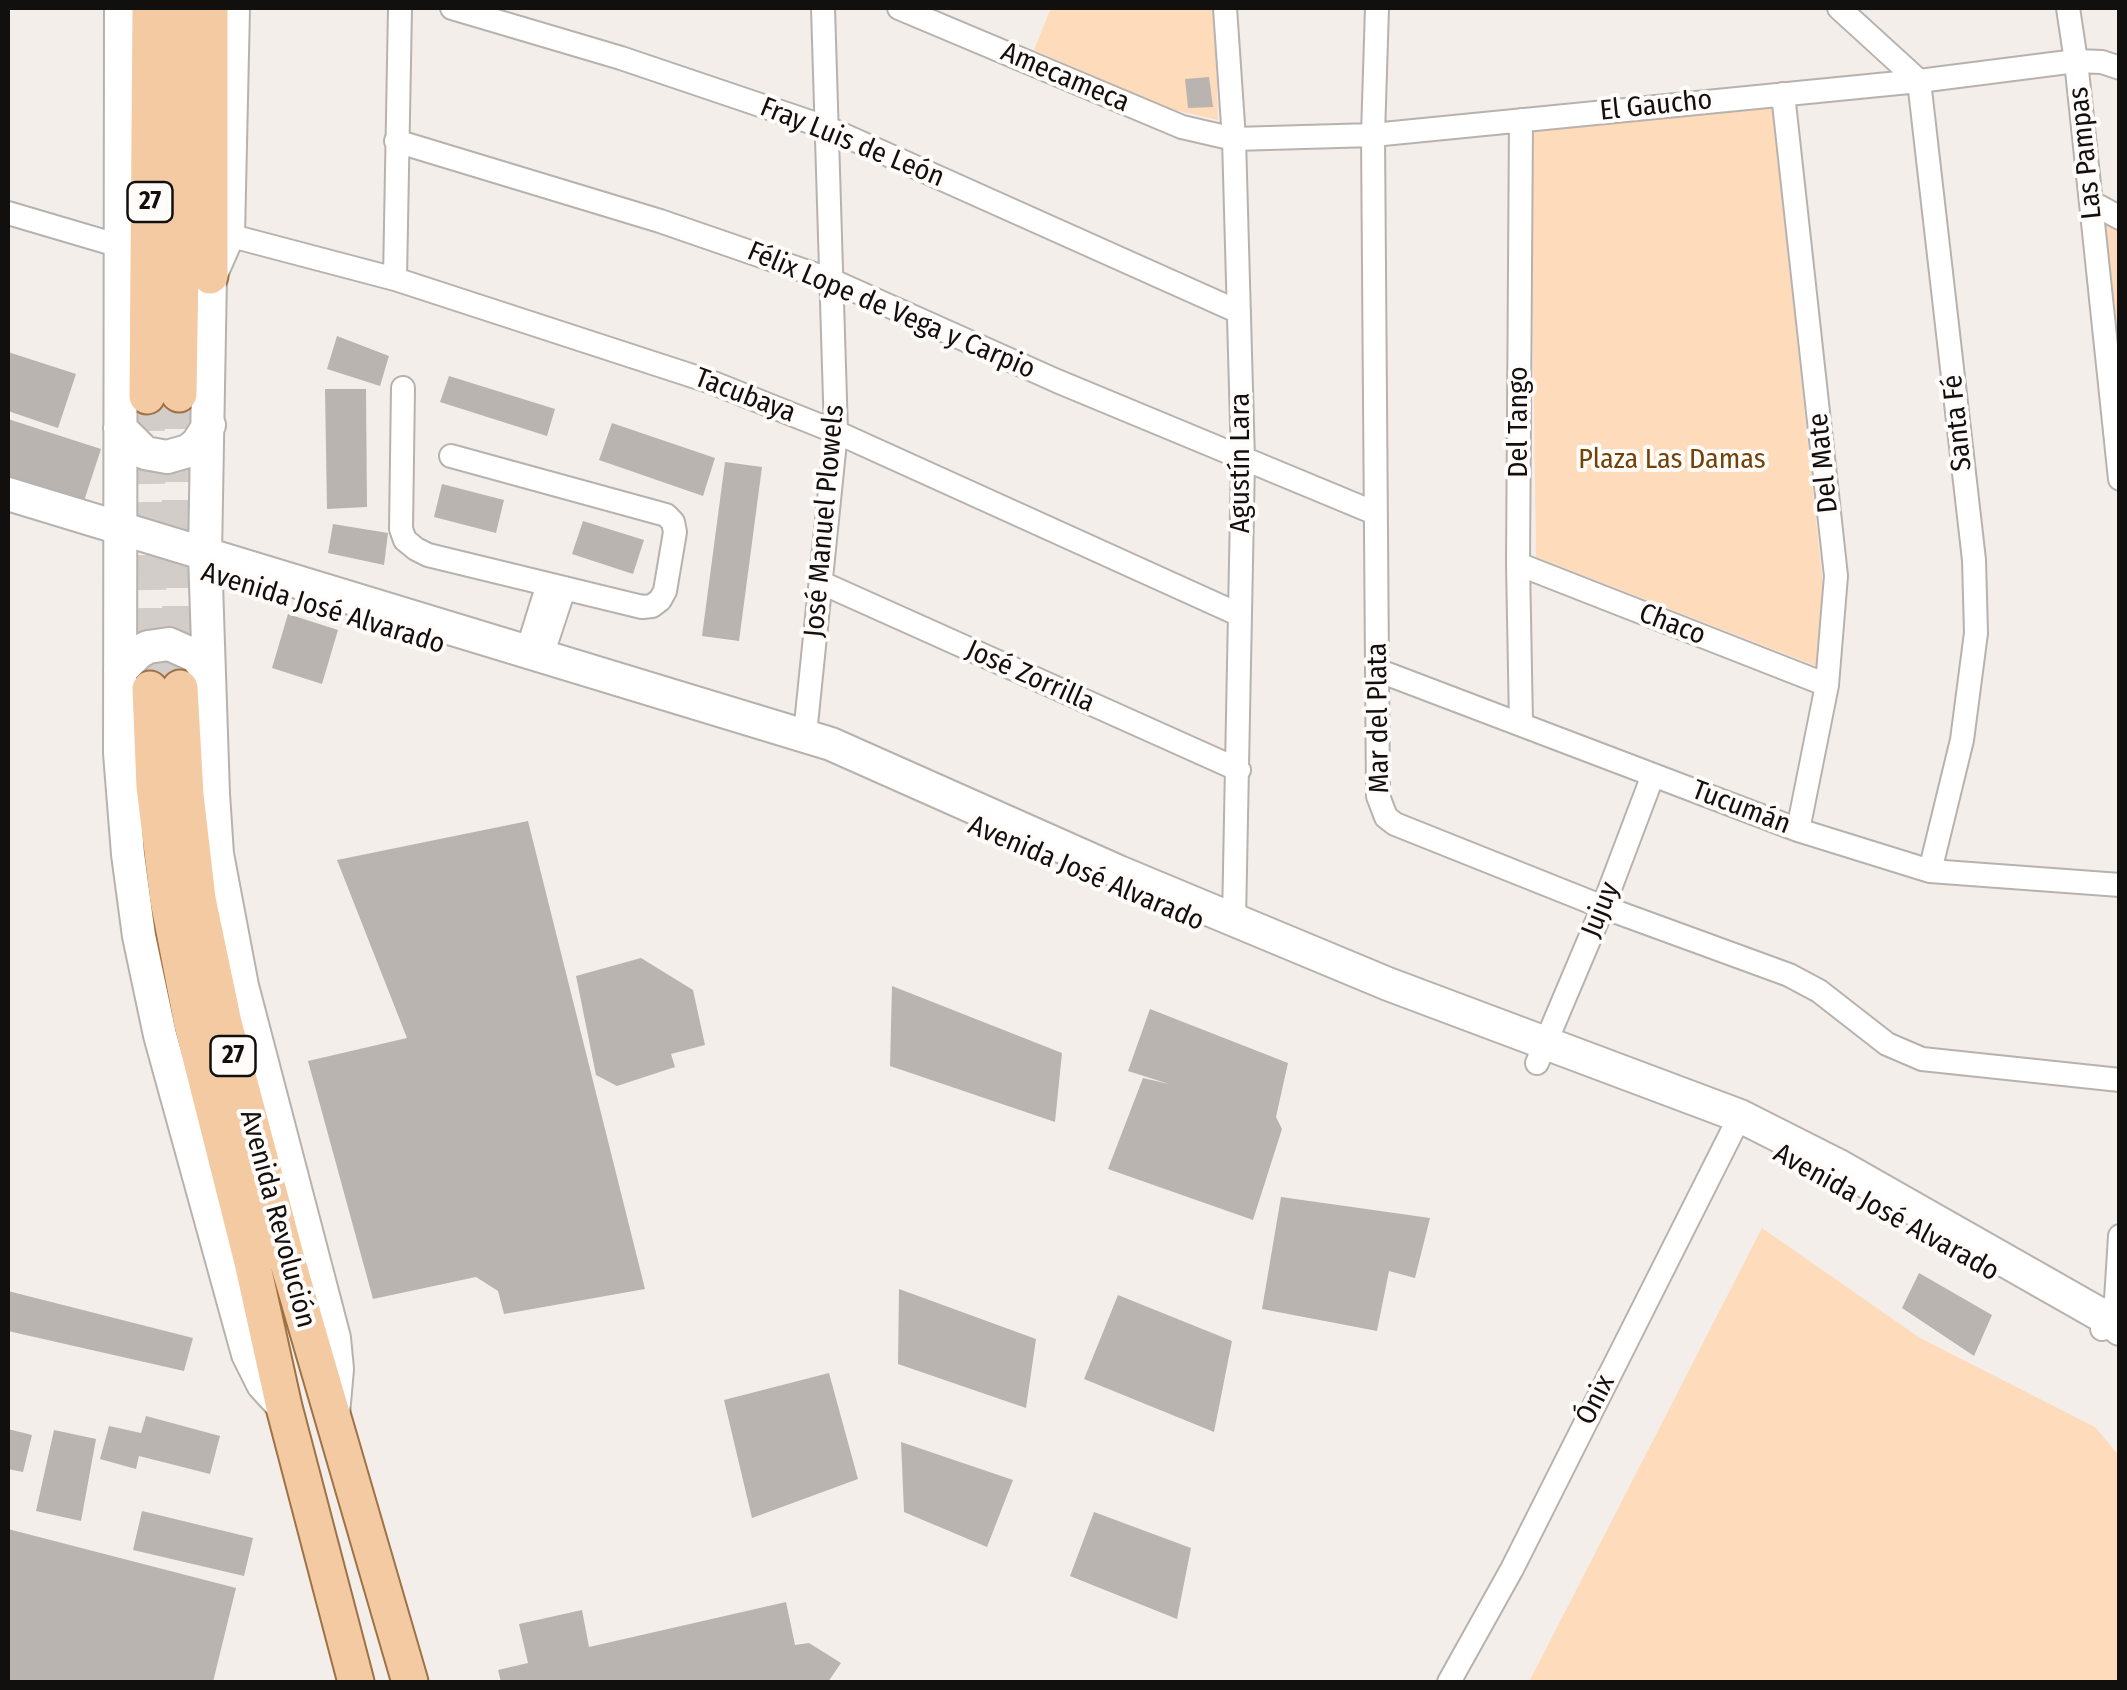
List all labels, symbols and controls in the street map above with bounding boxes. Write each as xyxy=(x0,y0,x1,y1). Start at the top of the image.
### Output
street label: Amecameca xyxy=(996,36,1134,120)
street label: El Gaucho xyxy=(1598,83,1714,129)
street label: Las Pampas xyxy=(2062,85,2110,221)
street label: Fray Luis de León xyxy=(755,91,949,195)
road number: 27 xyxy=(128,182,172,222)
street label: Félix Lope de Vega y Carpio xyxy=(742,235,1040,387)
street label: Tacubaya xyxy=(690,361,800,431)
street label: Del Tango xyxy=(1502,366,1536,478)
street label: Santa Fé xyxy=(1936,373,1980,473)
street label: Agustín Lara xyxy=(1224,393,1258,533)
street label: José Manuel Plowels xyxy=(798,403,852,639)
street label: Del Mate xyxy=(1802,411,1846,515)
park label: Plaza Las Damas xyxy=(1578,443,1766,477)
street label: Avenida José Alvarado xyxy=(197,556,449,662)
street label: Chaco xyxy=(1634,597,1710,653)
street label: José Zorrilla xyxy=(961,634,1099,720)
street label: Mar del Plata xyxy=(1361,642,1397,794)
street label: Tucumán xyxy=(1687,774,1795,842)
street label: Avenida José Alvarado xyxy=(963,809,1209,939)
street label: Jujuy xyxy=(1575,878,1627,942)
road number: 27 xyxy=(210,1036,256,1076)
street label: Avenida Revolución xyxy=(232,1106,322,1332)
street label: Avenida José Alvarado xyxy=(1767,1137,2005,1289)
street label: Ónix xyxy=(1569,1369,1623,1431)

